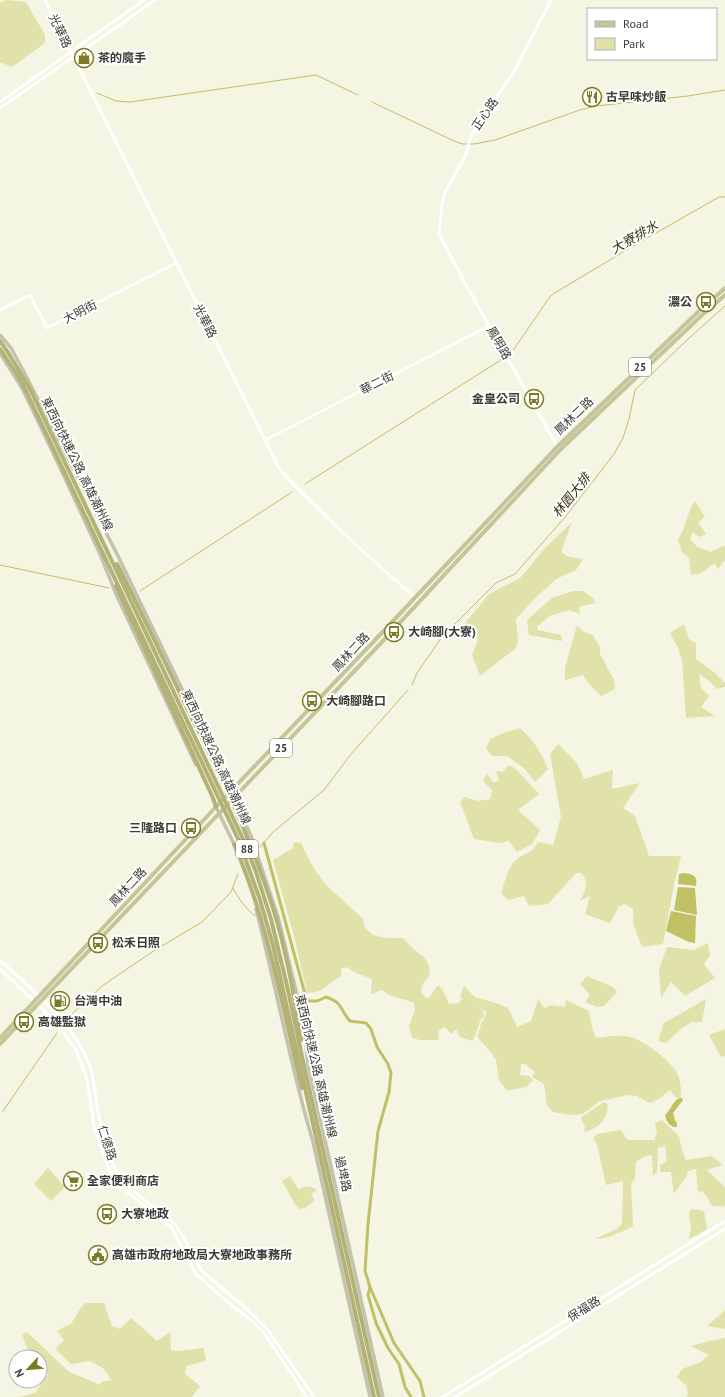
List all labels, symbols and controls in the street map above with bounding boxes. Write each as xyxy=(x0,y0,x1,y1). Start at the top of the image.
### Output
legend xyxy=(587,8,717,60)
street label: 光華路 xyxy=(46,11,75,50)
text: Road xyxy=(623,16,648,31)
text: Park xyxy=(623,36,645,51)
shop icon: 茶的魔手 xyxy=(73,47,95,69)
place label: 茶的魔手 xyxy=(98,50,146,65)
restaurant icon: 古早味炒飯 xyxy=(581,86,603,108)
place label: 古早味炒飯 xyxy=(606,89,667,104)
street label: 正心路 xyxy=(468,95,501,133)
water label: 大寮排水 xyxy=(607,217,662,258)
bus stop icon: 濃公 xyxy=(695,291,717,313)
place label: 濃公 xyxy=(668,294,692,309)
street label: 大明街 xyxy=(60,297,99,326)
street label: 光華路 xyxy=(191,301,220,340)
street label: 鳳明路 xyxy=(484,323,515,362)
road number: 25 xyxy=(629,358,651,376)
street label: 華二街 xyxy=(357,368,396,397)
bus stop icon: 金皇公司 xyxy=(523,388,545,410)
place label: 金皇公司 xyxy=(472,391,520,406)
street label: 東西向快速公路 高雄潮州線 xyxy=(38,394,116,533)
street label: 鳳林二路 xyxy=(551,394,596,438)
water label: 林園大排 xyxy=(548,468,596,521)
bus stop icon: 大崎腳(大寮) xyxy=(383,621,405,643)
place label: 大崎腳(大寮) xyxy=(408,624,476,639)
street label: 鳳林二路 xyxy=(329,629,372,674)
street label: 東西向快速公路 高雄潮州線 xyxy=(179,687,254,827)
bus stop icon: 大崎腳路口 xyxy=(301,690,323,712)
place label: 大崎腳路口 xyxy=(326,693,386,708)
road number: 25 xyxy=(270,739,292,757)
bus stop icon: 三隆路口 xyxy=(180,817,202,839)
place label: 三隆路口 xyxy=(129,820,177,835)
road number: 88 xyxy=(236,840,258,858)
street label: 鳳林二路 xyxy=(106,864,149,909)
bus stop icon: 松禾日照 xyxy=(87,932,109,954)
place label: 松禾日照 xyxy=(112,935,160,950)
fuel station icon: 台灣中油 xyxy=(49,990,71,1012)
street label: 東西向快速公路 高雄潮州線 xyxy=(293,992,340,1139)
place label: 台灣中油 xyxy=(74,993,122,1008)
bus stop icon: 高雄監獄 xyxy=(13,1011,35,1033)
place label: 高雄監獄 xyxy=(38,1014,86,1029)
street label: 仁德路 xyxy=(95,1123,120,1162)
street label: 過埤路 xyxy=(332,1155,355,1193)
supermarket icon: 全家便利商店 xyxy=(62,1170,84,1192)
place label: 全家便利商店 xyxy=(87,1173,159,1188)
bus stop icon: 大寮地政 xyxy=(96,1203,118,1225)
place label: 大寮地政 xyxy=(121,1206,169,1221)
public building icon: 高雄市政府地政局大寮地政事務所 xyxy=(87,1244,109,1266)
place label: 高雄市政府地政局大寮地政事務所 xyxy=(112,1247,292,1262)
street label: 保福路 xyxy=(564,1293,603,1324)
north arrow xyxy=(8,1349,48,1389)
text: N xyxy=(11,1367,27,1380)

